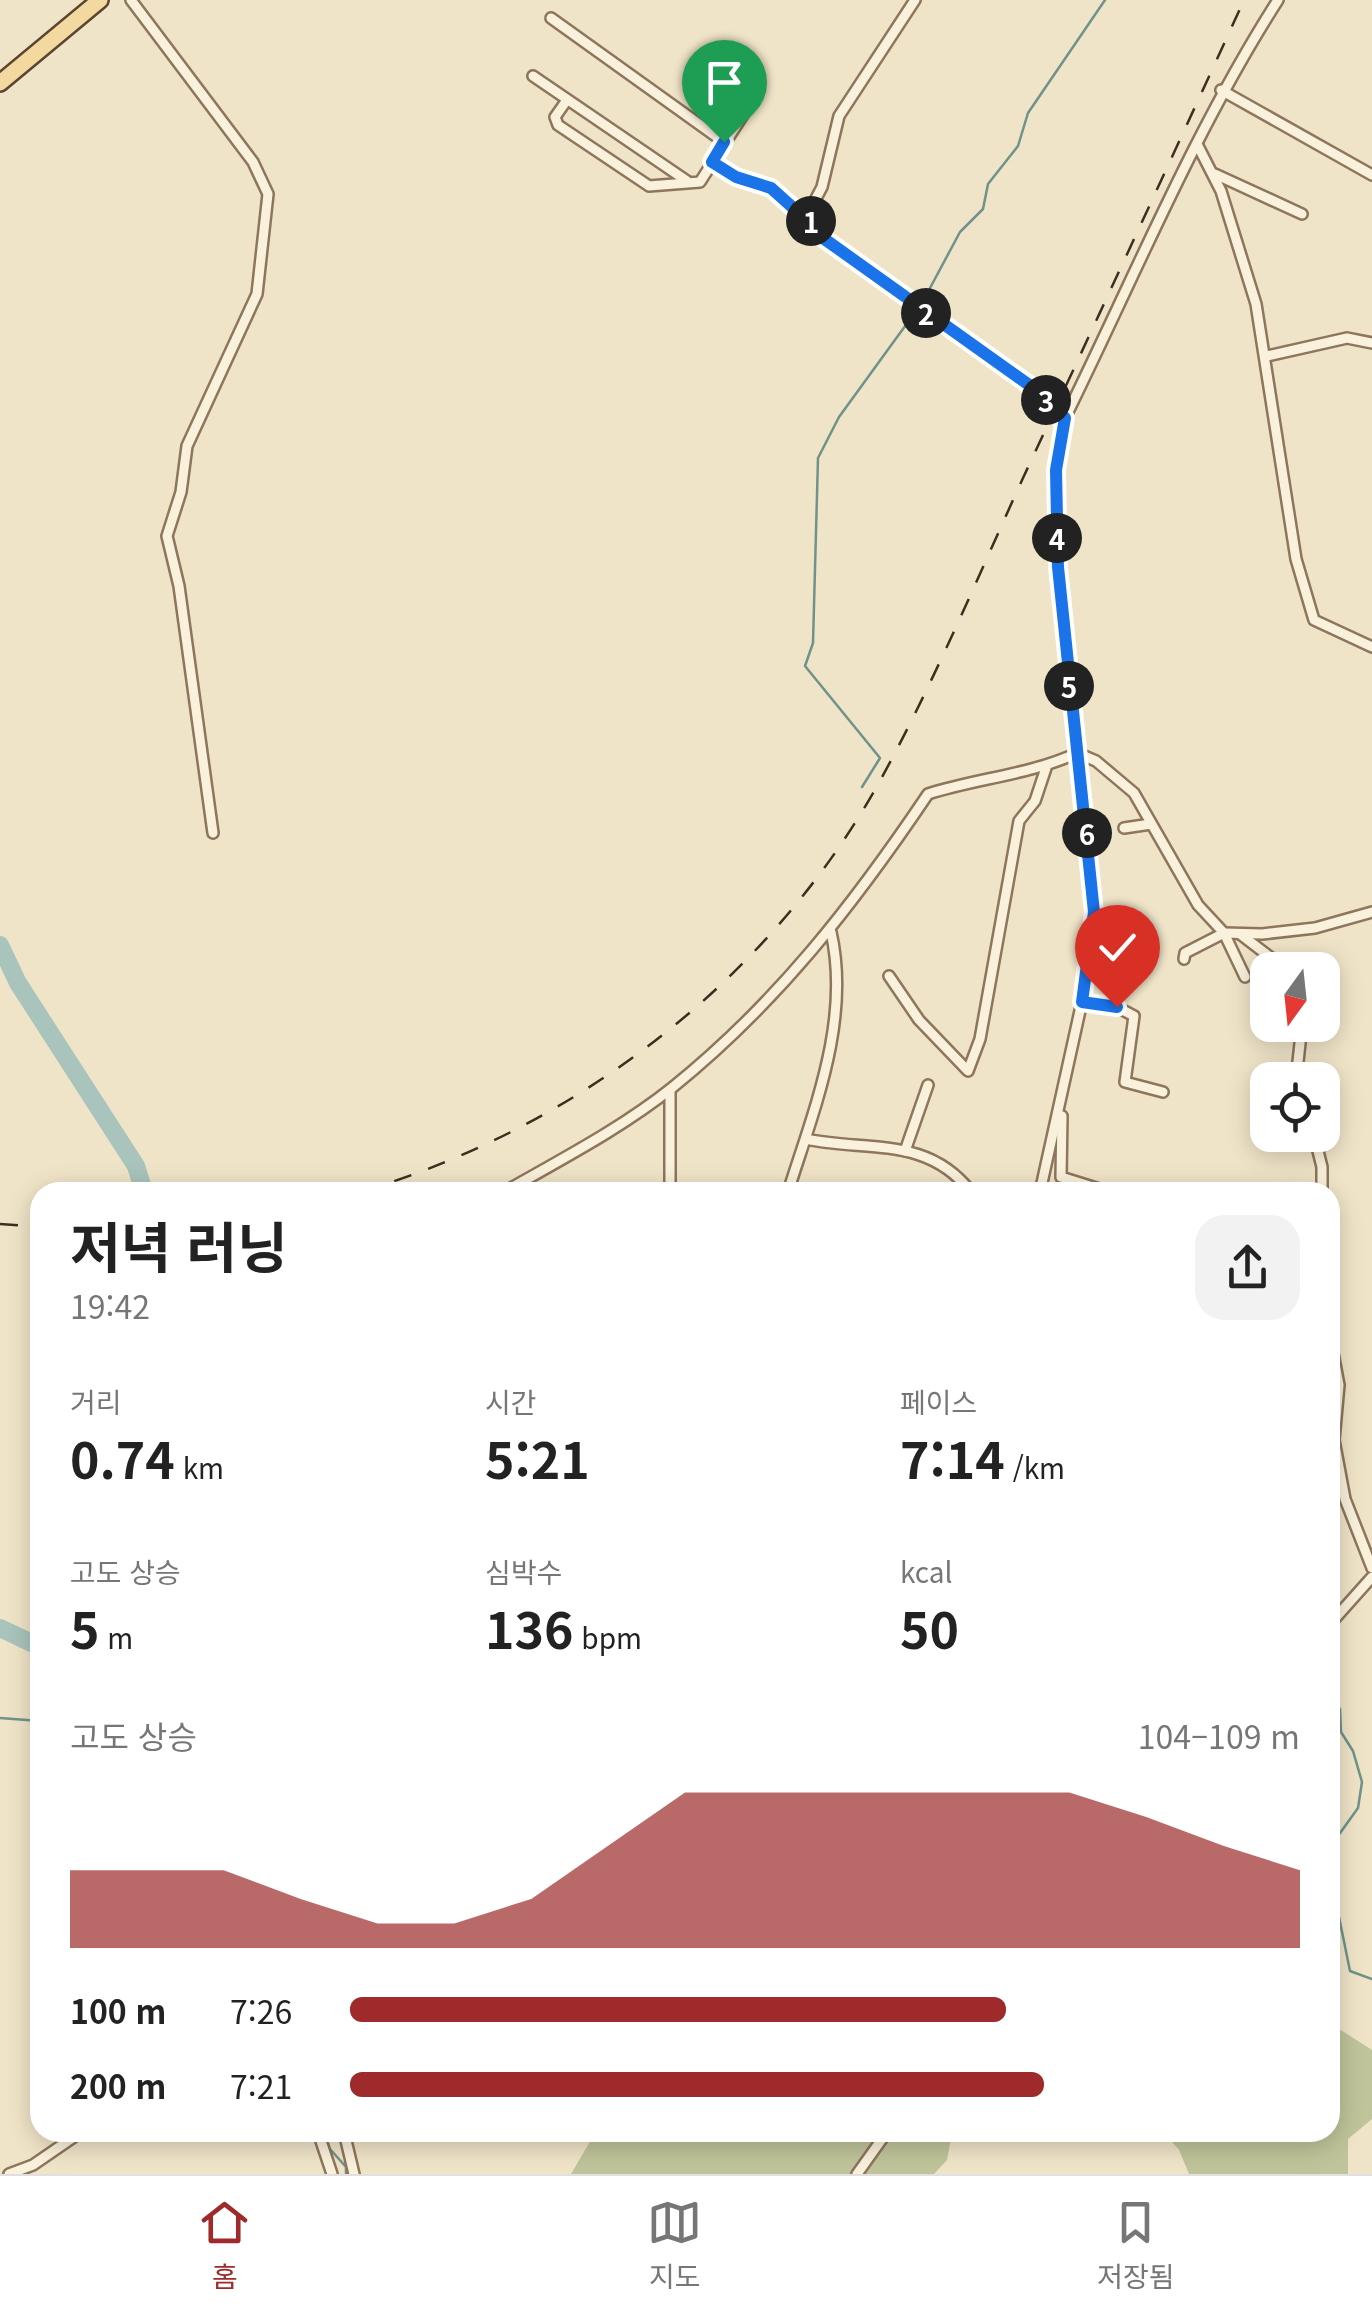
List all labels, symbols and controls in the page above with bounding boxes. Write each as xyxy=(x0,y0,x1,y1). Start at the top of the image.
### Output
pin xyxy=(682,40,767,143)
icon: arrive xyxy=(697,55,752,110)
pin: 1 xyxy=(786,196,836,246)
text: 1 xyxy=(803,201,819,241)
pin: 2 xyxy=(901,288,951,338)
text: 2 xyxy=(918,293,934,333)
pin: 3 xyxy=(1021,375,1071,425)
text: 3 xyxy=(1038,380,1054,420)
pin: 4 xyxy=(1032,513,1082,563)
text: 4 xyxy=(1049,518,1065,558)
pin: 5 xyxy=(1044,661,1094,711)
text: 5 xyxy=(1061,666,1077,706)
pin: 6 xyxy=(1062,808,1112,858)
text: 6 xyxy=(1079,813,1095,853)
pin xyxy=(1075,905,1160,1008)
icon: check xyxy=(1090,920,1145,975)
north arrow xyxy=(1250,952,1340,1042)
map controls xyxy=(1250,952,1340,1152)
button: locate xyxy=(1250,1062,1340,1152)
text: 저녁 러닝 xyxy=(70,1204,288,1284)
button: share xyxy=(1195,1215,1300,1320)
text: 19:42 xyxy=(70,1282,150,1328)
text: 거리 xyxy=(70,1381,122,1421)
text: 시간 xyxy=(485,1381,537,1421)
text: 페이스 xyxy=(900,1381,977,1421)
text: 0.74 xyxy=(70,1421,175,1493)
text: 5:21 xyxy=(485,1421,590,1493)
text: 7:14 xyxy=(900,1421,1005,1493)
text: km xyxy=(175,1447,224,1487)
text: /km xyxy=(1005,1447,1065,1487)
text: 고도 상승 xyxy=(70,1551,181,1591)
text: 심박수 xyxy=(485,1551,562,1591)
text: kcal xyxy=(900,1551,952,1591)
text: 5 xyxy=(70,1591,100,1663)
text: 136 xyxy=(485,1591,574,1663)
text: 50 xyxy=(900,1591,959,1663)
text: m xyxy=(100,1617,133,1657)
text: bpm xyxy=(574,1617,642,1657)
text: 고도 상승 xyxy=(70,1712,197,1758)
text: 104–109 m xyxy=(1138,1712,1300,1758)
text: 100 m xyxy=(70,1987,166,2033)
text: 7:26 xyxy=(230,1987,292,2033)
text: 200 m xyxy=(70,2062,166,2108)
text: 7:21 xyxy=(230,2062,292,2108)
tab: 홈 xyxy=(197,2195,252,2295)
tab: 지도 xyxy=(647,2195,702,2295)
tab: 저장됨 xyxy=(1097,2195,1175,2295)

